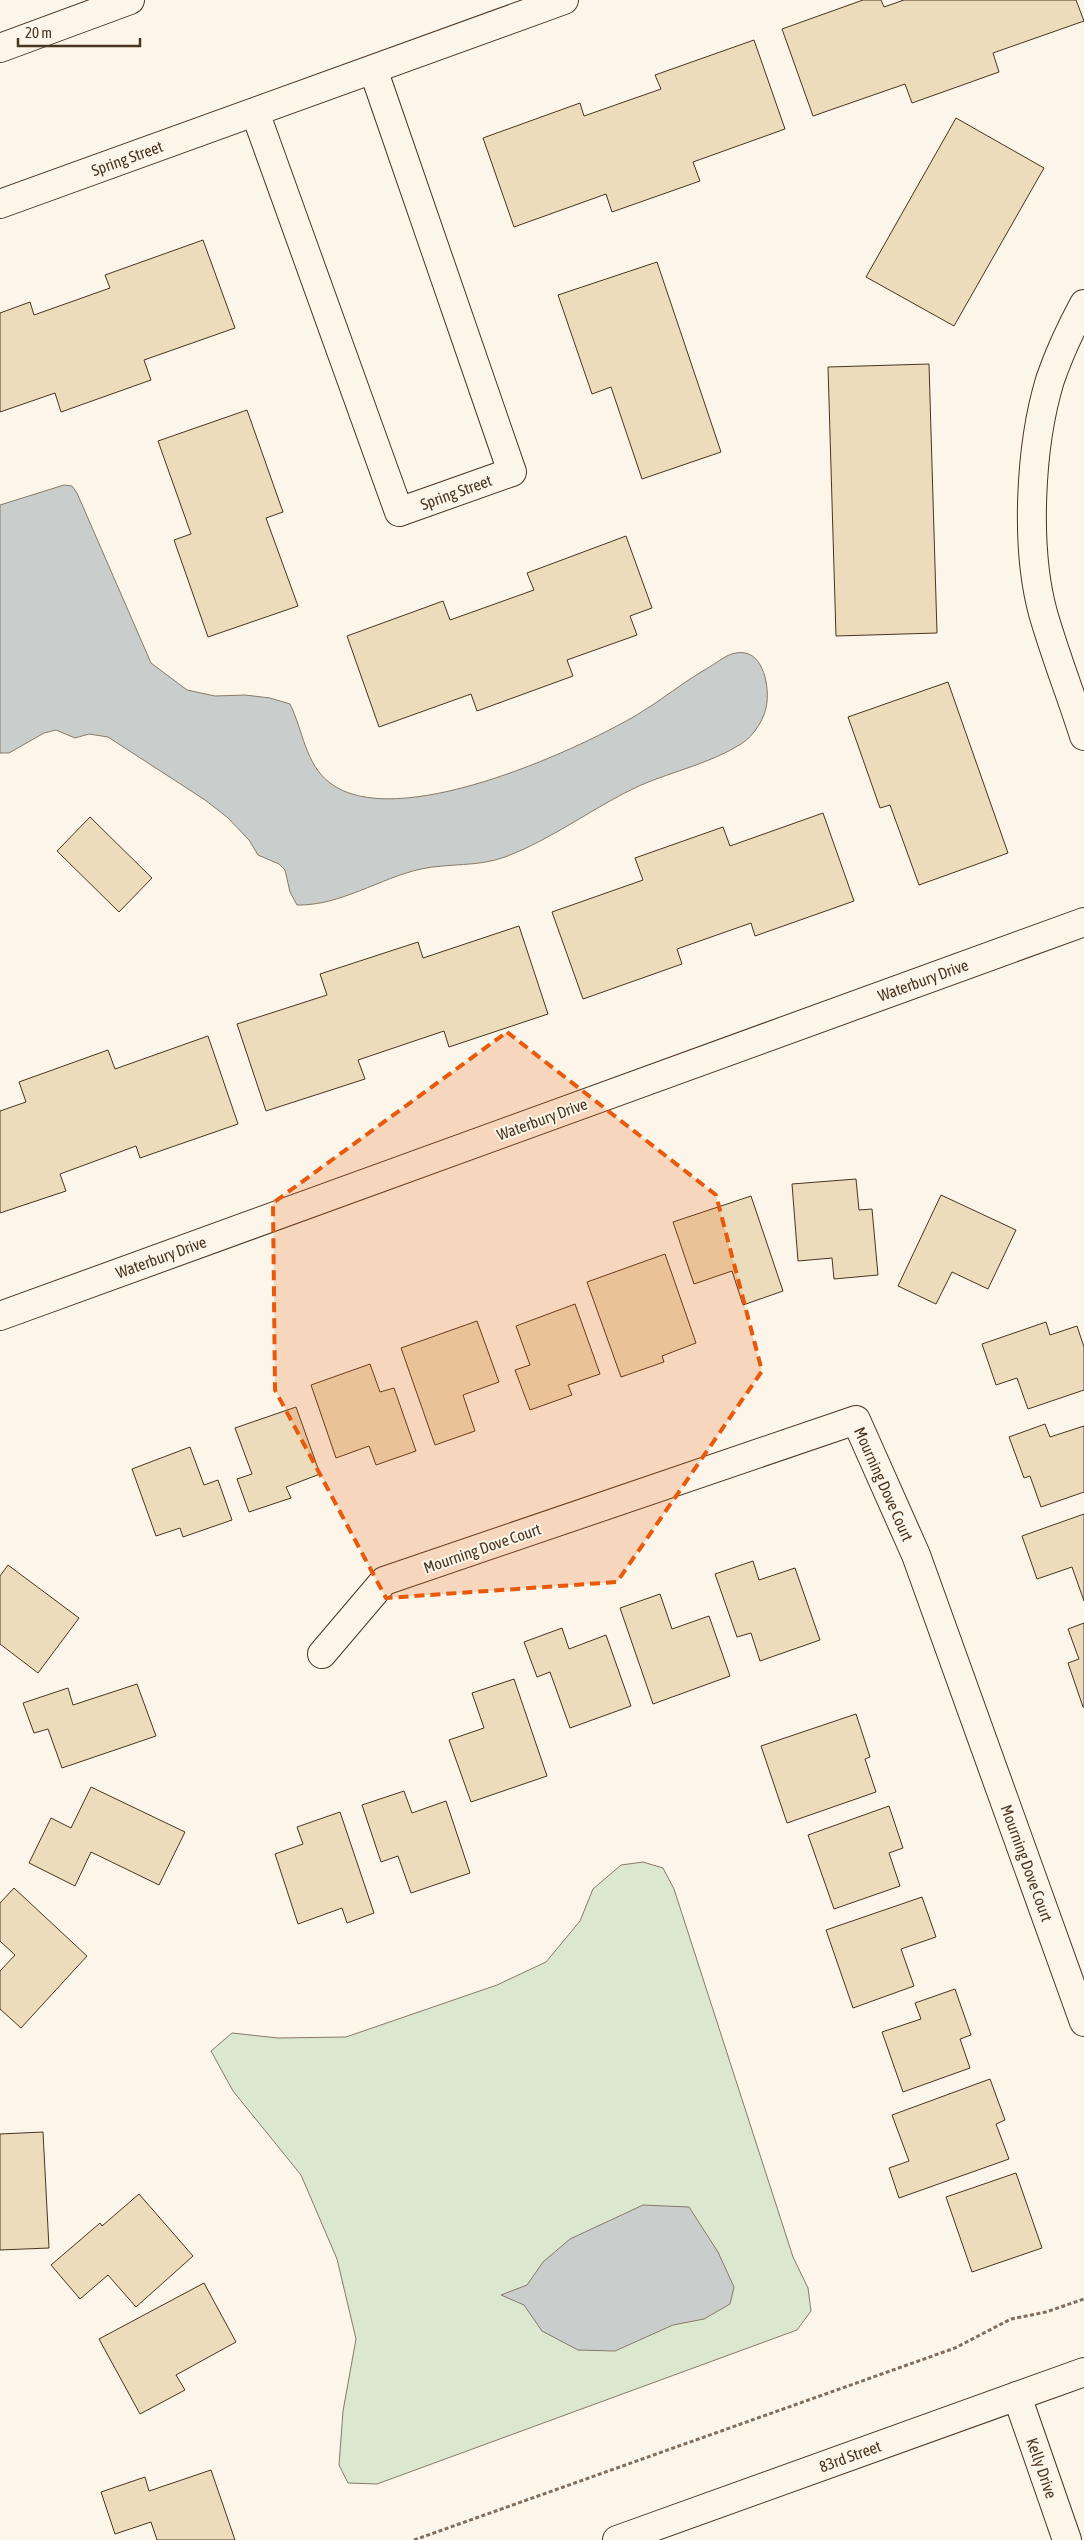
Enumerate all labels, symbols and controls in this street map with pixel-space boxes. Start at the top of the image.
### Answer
scale bar [18,15,140,47]
text: 20 m [25,24,52,41]
street label: Spring Street [89,137,166,180]
street label: Spring Street [418,471,495,514]
street label: Waterbury Drive [875,955,971,1006]
street label: Waterbury Drive [494,1094,590,1145]
street label: Waterbury Drive [113,1232,209,1283]
street label: Mourning Dove Court [850,1424,917,1545]
street label: Mourning Dove Court [421,1519,544,1577]
street label: Mourning Dove Court [997,1802,1057,1924]
street label: Kelly Drive [1022,2435,1061,2501]
street label: 83rd Street [817,2436,884,2476]

